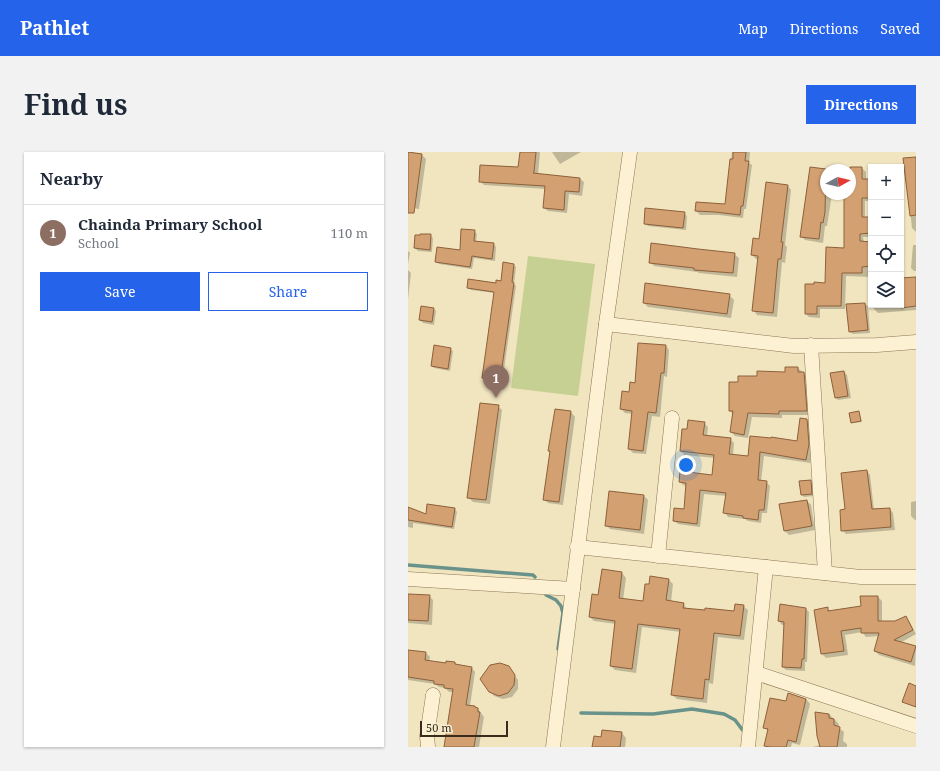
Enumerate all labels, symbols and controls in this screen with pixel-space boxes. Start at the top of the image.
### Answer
text: Pathlet [20,15,89,41]
text: Map [738,19,768,38]
text: Directions [790,19,858,38]
text: Saved [880,19,920,38]
text: Find us [24,85,128,123]
button: Directions [806,85,916,124]
north arrow [820,164,856,200]
map controls [868,164,904,308]
button: + [868,164,904,200]
text: Nearby [40,167,103,190]
button: − [868,200,904,236]
text: Chainda Primary School [78,214,262,234]
text: 1 [49,224,57,242]
text: 110 m [331,224,368,242]
text: School [78,234,119,252]
button: locate [868,236,904,272]
button: Save [40,272,200,311]
button: Share [208,272,368,311]
button: layers [868,272,904,308]
pin: 1 [483,365,509,398]
your location [676,455,696,475]
scale bar [420,719,508,738]
text: 50 m [426,720,452,735]

